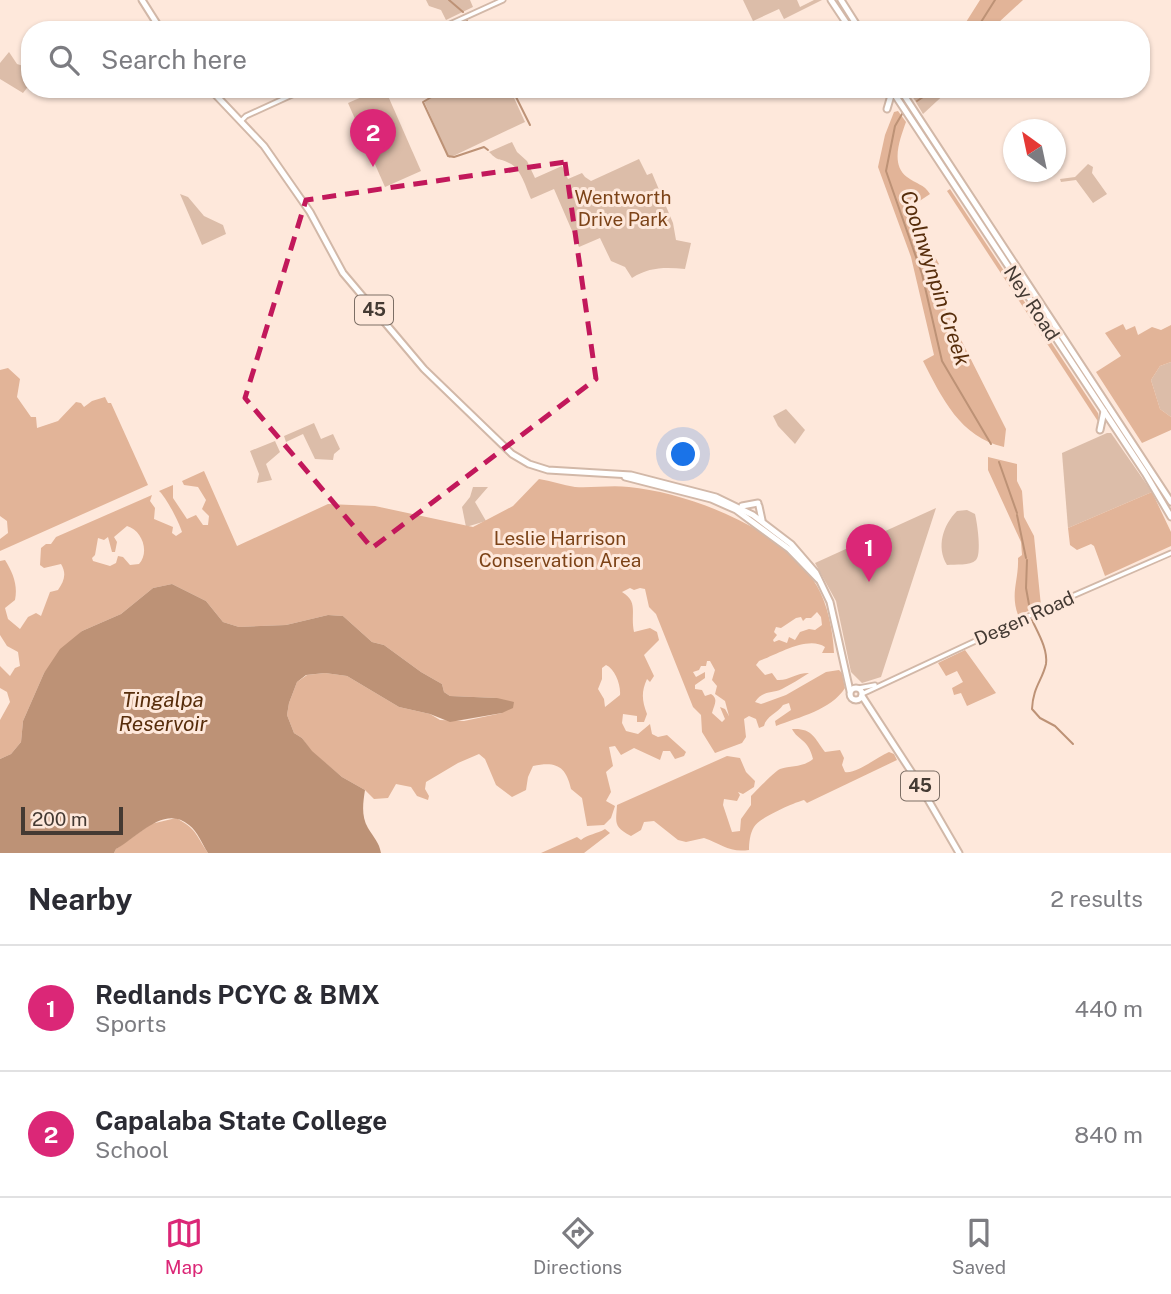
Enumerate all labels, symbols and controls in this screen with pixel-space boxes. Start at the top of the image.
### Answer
search box [21,21,1150,98]
icon: search [45,41,83,79]
text: Search here [101,44,247,75]
pin: 2 [350,109,396,167]
north arrow [1003,119,1066,182]
park label: Wentworth Drive Park [575,186,671,230]
water label: Coolnwynpin Creek [895,187,976,369]
street label: Ney Road [1000,262,1064,344]
road number: 45 [355,296,393,324]
your location [666,437,700,471]
pin: 1 [846,524,892,582]
park label: Leslie Harrison Conservation Area [479,527,641,571]
street label: Degen Road [971,586,1077,650]
water label: Tingalpa Reservoir [118,687,209,736]
road number: 45 [901,772,939,800]
scale bar [21,804,122,836]
text: 200 m [32,808,88,830]
text: Nearby [28,881,132,917]
text: 2 results [1050,885,1143,912]
text: Redlands PCYC & BMX [95,979,380,1010]
text: 1 [46,995,56,1022]
text: 440 m [1075,995,1143,1022]
text: Sports [95,1010,166,1037]
text: Capalaba State College [95,1105,387,1136]
text: 2 [44,1121,58,1148]
text: 840 m [1074,1121,1143,1148]
text: School [95,1136,169,1163]
tab: Map [165,1214,203,1278]
tab: Directions [533,1214,622,1278]
tab: Saved [952,1214,1006,1278]

